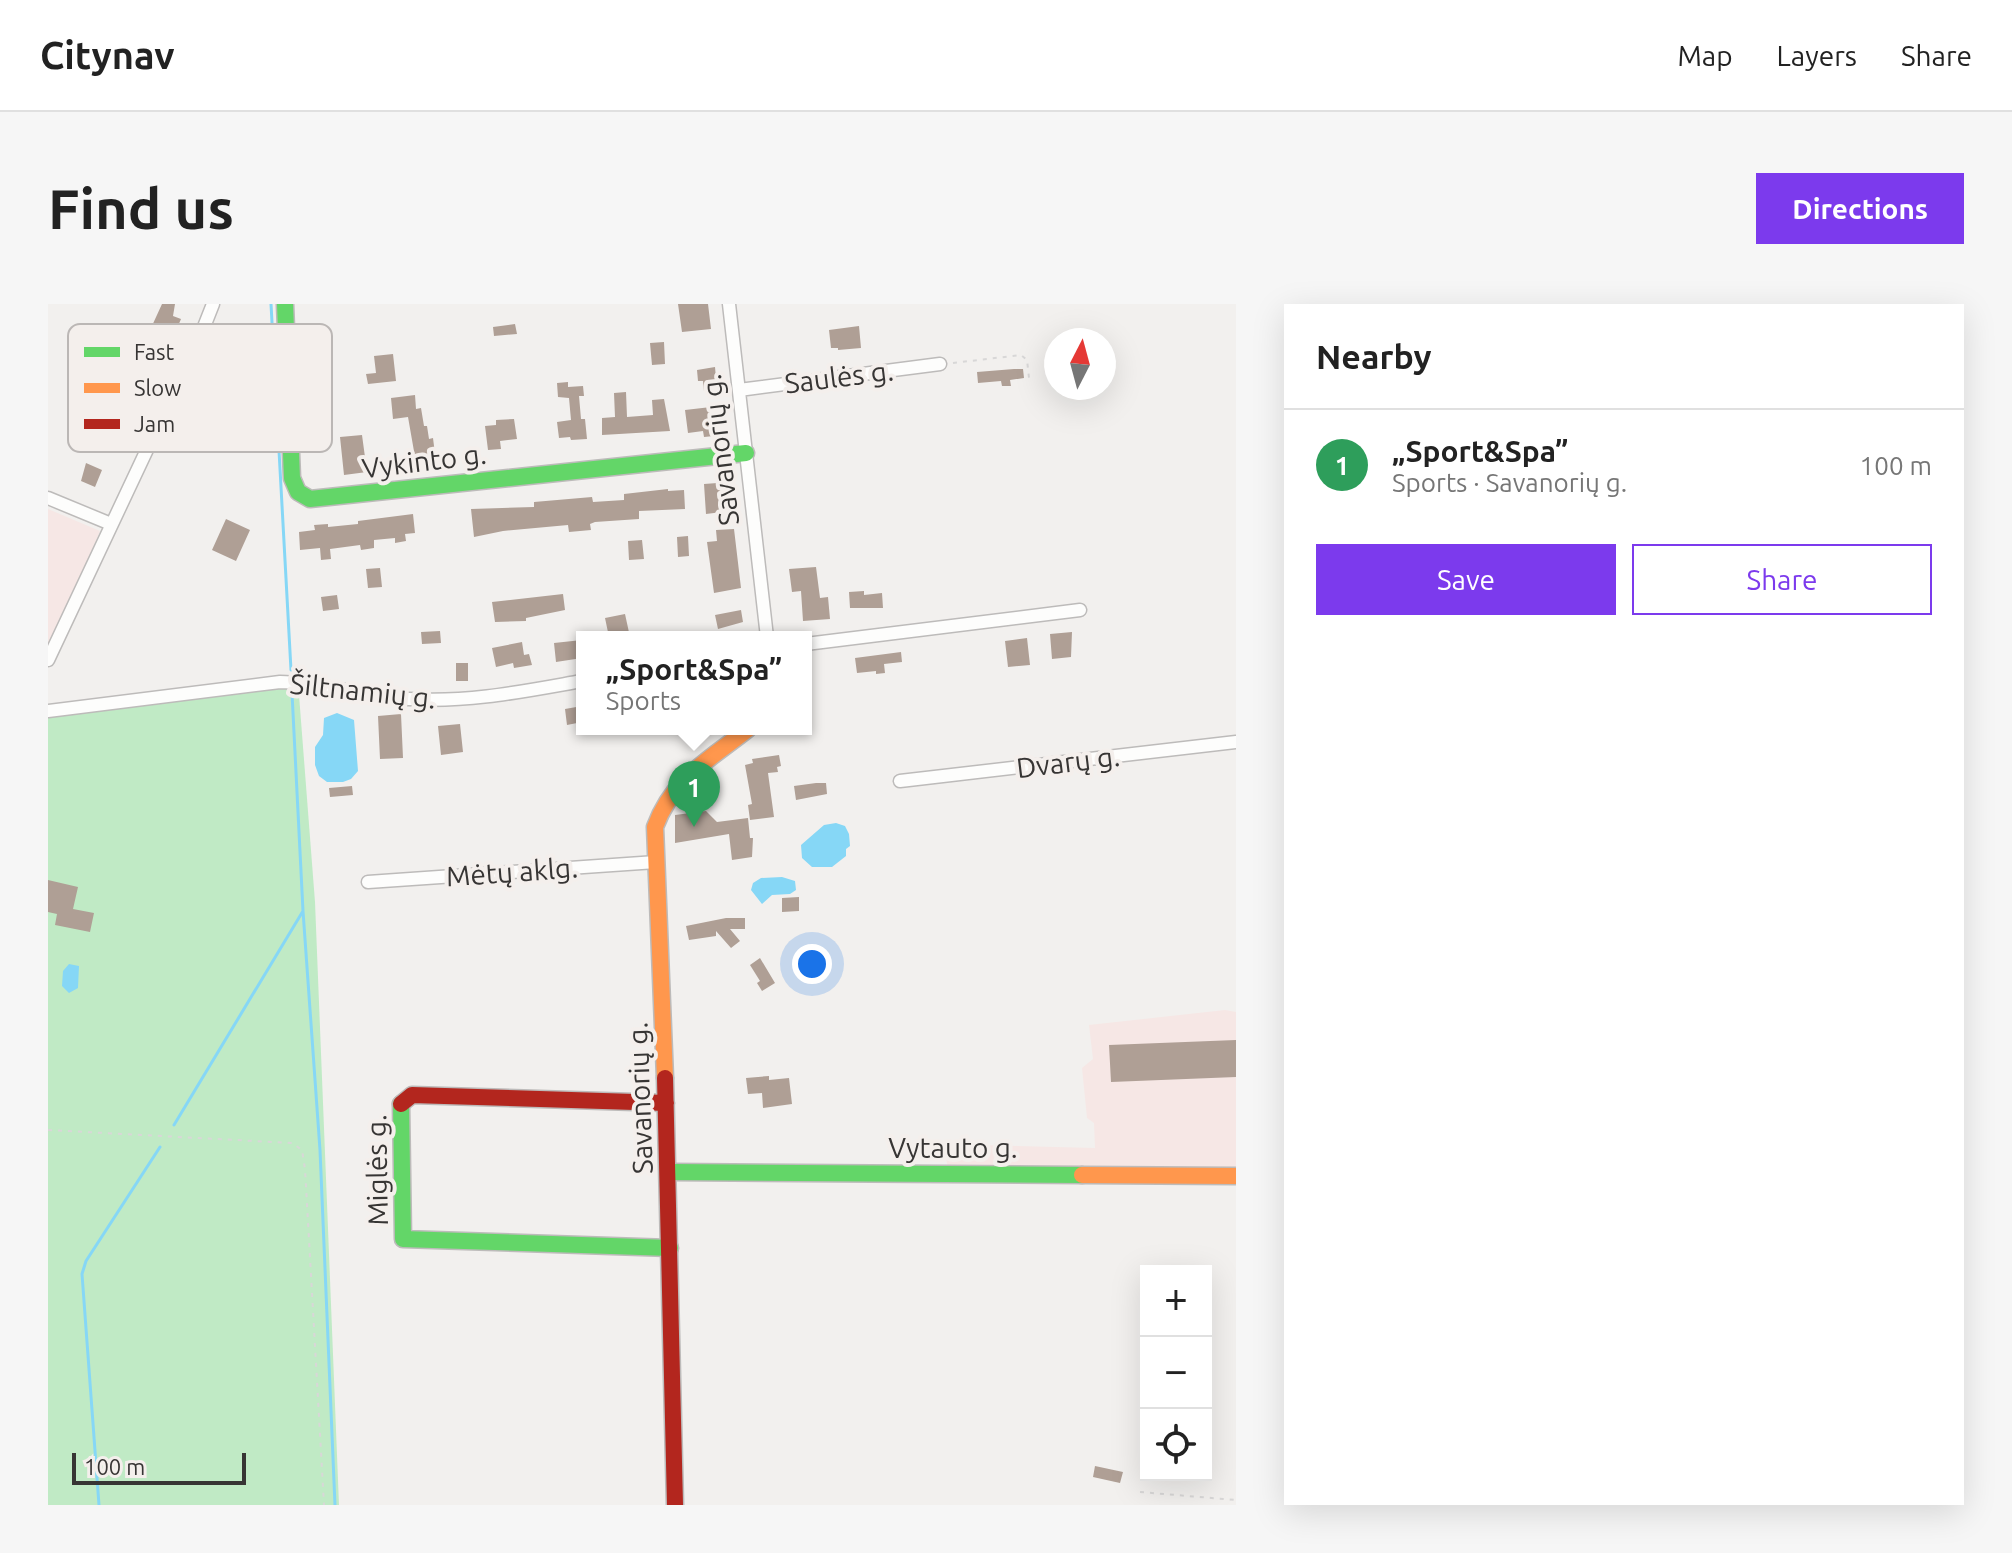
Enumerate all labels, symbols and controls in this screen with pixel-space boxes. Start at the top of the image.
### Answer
text: Citynav [40,34,175,76]
text: Map [1677,40,1733,71]
text: Layers [1777,40,1857,71]
text: Share [1901,40,1972,71]
button: Directions [1756,173,1964,244]
text: Find us [48,177,234,240]
legend [68,324,332,452]
north arrow [1044,328,1116,400]
text: Nearby [1316,337,1431,375]
text: Fast [134,339,175,364]
street label: Saulės g. [783,354,895,399]
street label: Savanorių g. [695,373,744,528]
text: Slow [134,375,181,400]
text: Jam [134,411,175,436]
text: „Sport&Spa” [1392,434,1569,468]
street label: Vykinto g. [360,438,488,484]
text: 1 [1335,451,1349,480]
text: 100 m [1860,451,1932,480]
text: Sports · Savanorių g. [1392,468,1627,497]
button: Save [1316,544,1616,615]
button: Share [1632,544,1932,615]
popup [576,631,812,735]
text: „Sport&Spa” [606,652,782,686]
street label: Šiltnamių g. [289,666,438,714]
text: Sports [606,686,681,715]
street label: Dvarų g. [1015,740,1121,783]
pin: 1 [668,761,720,827]
street label: Mėtų aklg. [445,851,579,892]
your location [792,944,832,984]
street label: Savanorių g. [621,1021,658,1175]
street label: Miglės g. [360,1114,393,1226]
street label: Vytauto g. [888,1132,1018,1163]
map controls [1140,1265,1212,1481]
button: + [1140,1265,1212,1337]
button: − [1140,1337,1212,1409]
button: locate [1140,1409,1212,1481]
scale bar [72,1449,246,1485]
text: 100 m [84,1454,145,1479]

